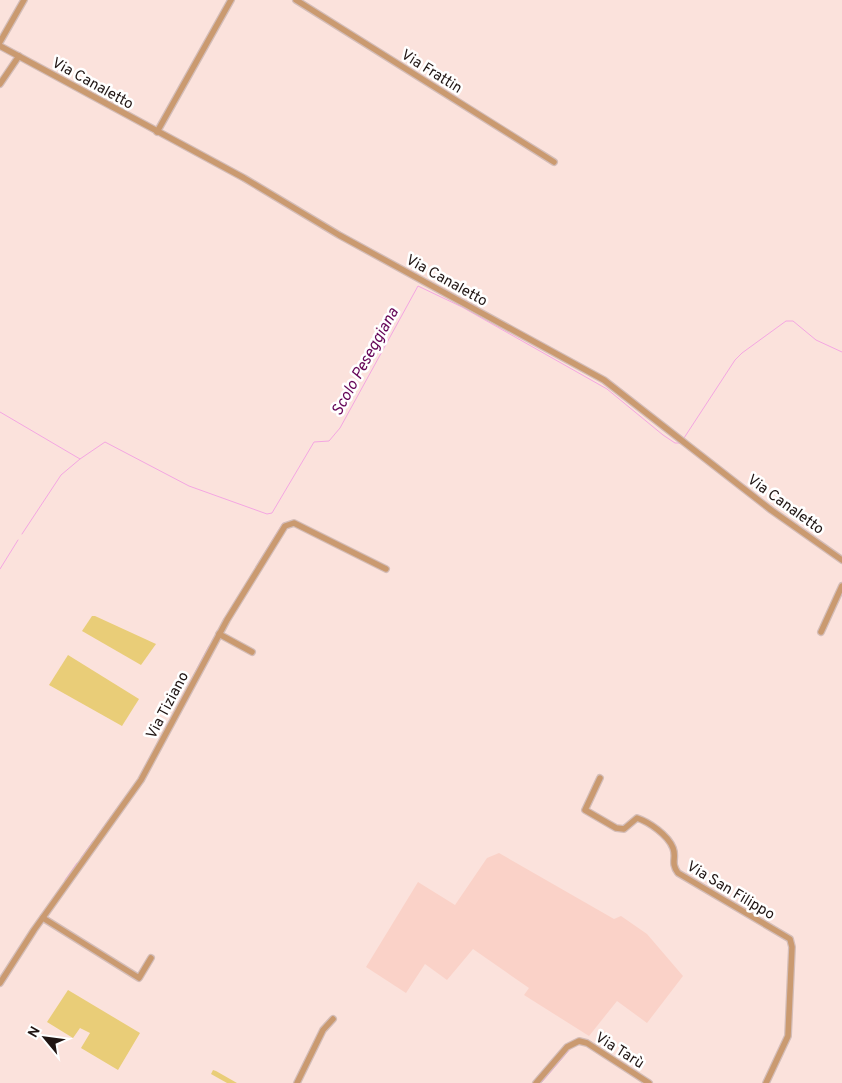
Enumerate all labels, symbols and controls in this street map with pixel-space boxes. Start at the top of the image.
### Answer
street label: Via Frattin [397,46,465,99]
street label: Via Canaletto [48,54,136,115]
street label: Via Canaletto [402,251,490,312]
water label: Scolo Peseggiana [328,304,404,420]
street label: Via Canaletto [743,471,827,539]
street label: Via Tiziano [143,669,194,743]
street label: Via San Filippo [683,858,778,925]
north arrow [20,1013,70,1063]
text: N [25,1024,45,1041]
street label: Via Tarù [591,1029,647,1074]

